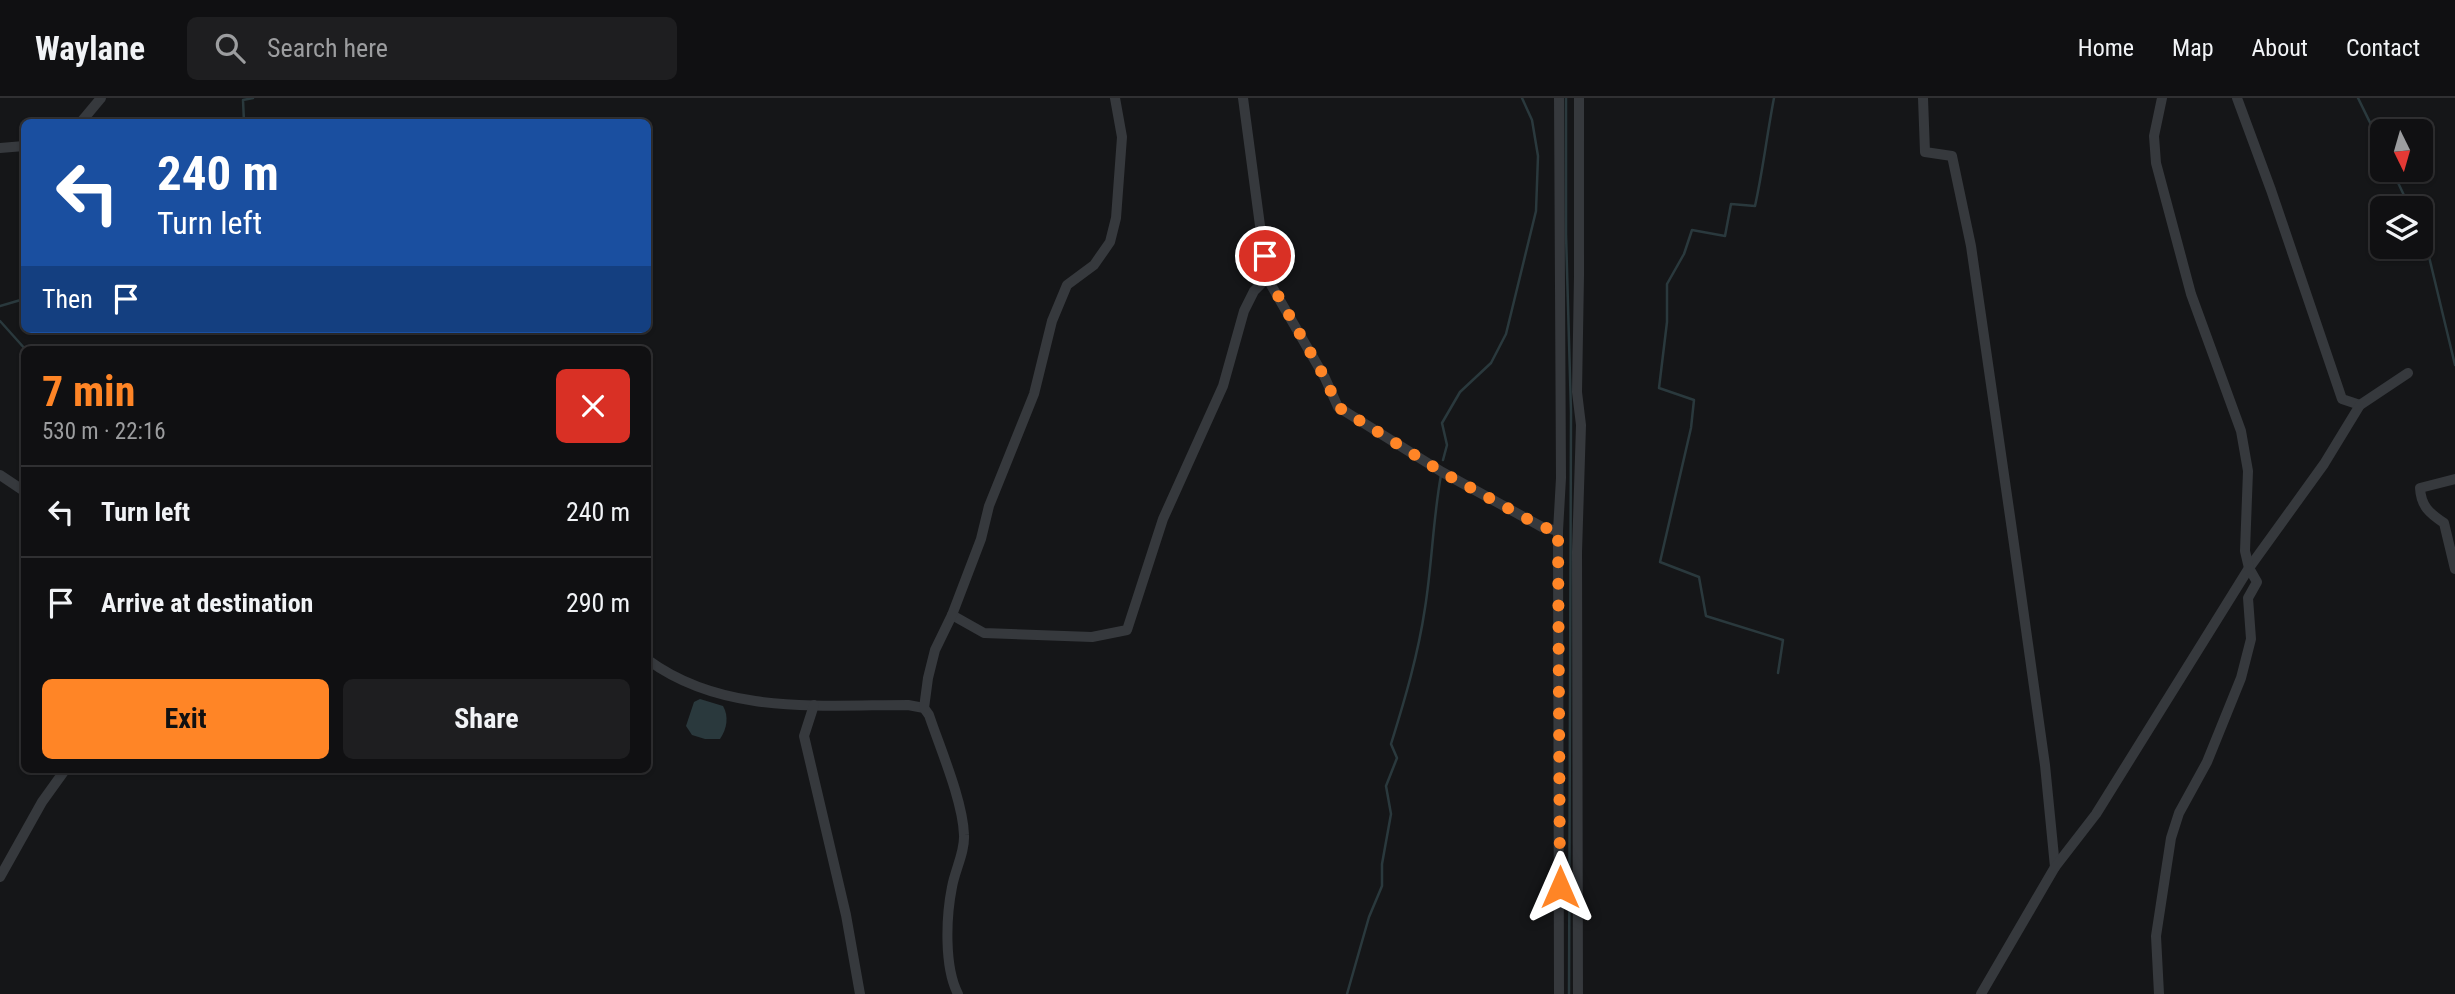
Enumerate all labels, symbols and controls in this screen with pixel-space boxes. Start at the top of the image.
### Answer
search box [187,17,677,80]
text: Waylane [35,29,145,68]
icon: search [211,29,249,67]
text: Search here [267,33,388,63]
text: Home [2078,34,2134,62]
text: Map [2172,34,2214,62]
text: About [2252,34,2308,62]
text: Contact [2346,34,2420,62]
north arrow [2370,119,2432,182]
map controls [2370,119,2433,259]
text: 240 m [157,145,279,202]
icon: left [42,147,133,238]
button: layers [2370,196,2433,259]
text: Turn left [157,204,262,242]
pin [1235,226,1295,286]
icon: arrive [1246,237,1284,275]
icon: arrive [107,280,145,318]
text: Then [42,284,93,314]
text: 7 min [42,367,135,416]
button: close [556,369,630,443]
text: 530 m · 22:16 [42,418,166,445]
icon: left [42,493,80,531]
text: Turn left [101,497,190,527]
text: 240 m [566,497,630,527]
icon: arrive [42,584,80,622]
text: Arrive at destination [101,588,313,618]
text: 290 m [566,588,630,618]
button: Exit [42,679,329,759]
button: Share [343,679,630,759]
position arrow [1523,850,1597,924]

